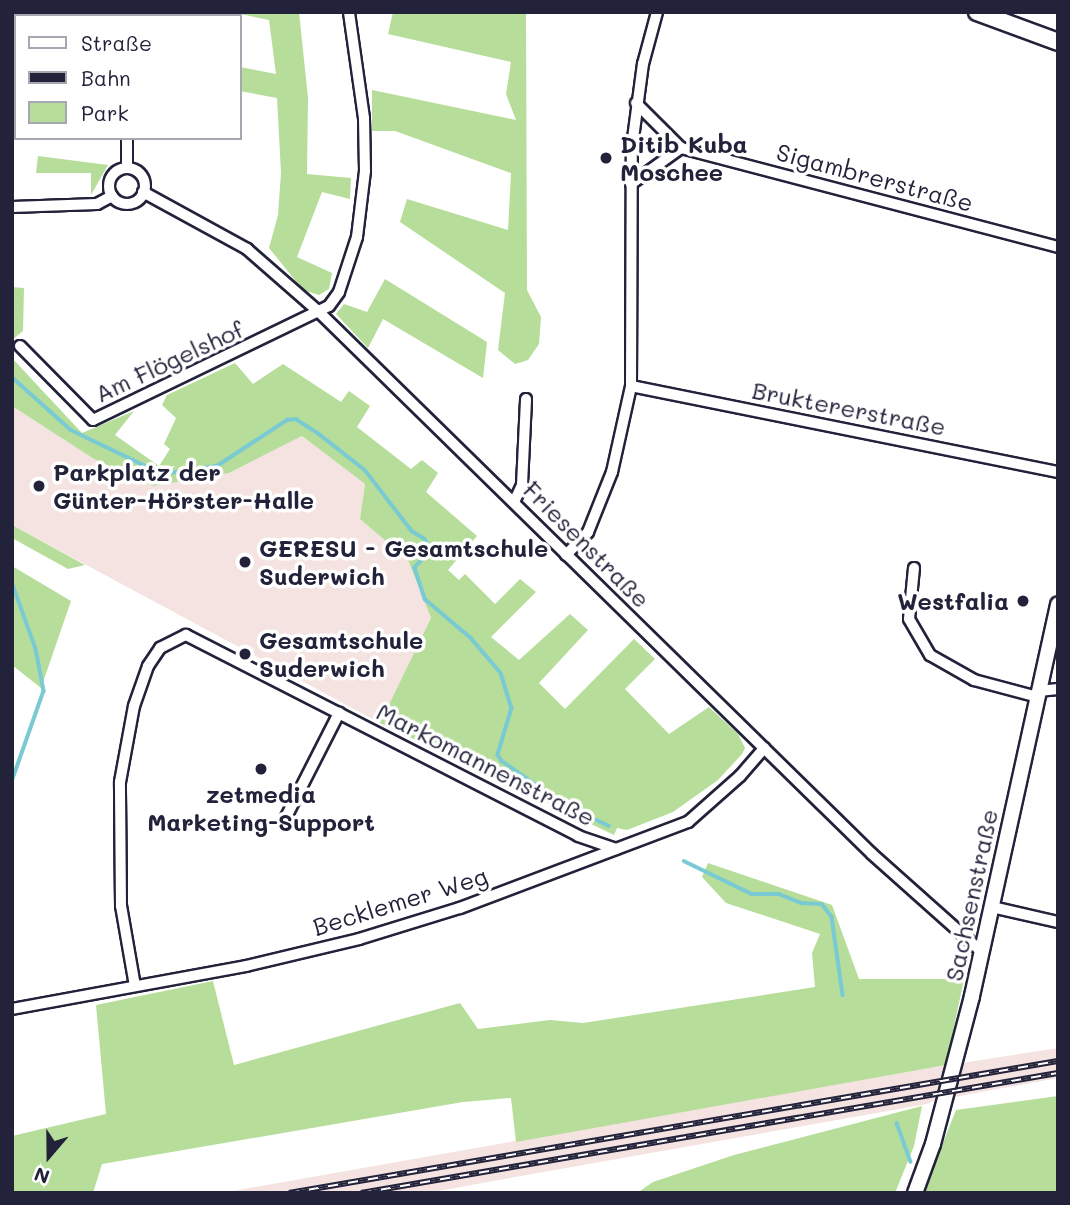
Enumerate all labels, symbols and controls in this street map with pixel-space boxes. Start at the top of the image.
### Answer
legend [14,14,242,140]
text: Straße [81,29,152,56]
text: Bahn [81,64,131,91]
text: Park [81,99,129,126]
place label: Ditib Kuba Moschee [620,130,748,186]
street label: Sigambrerstraße [774,137,976,217]
marker: Ditib Kuba Moschee [598,150,614,166]
street label: Am Flögelshof [90,314,248,408]
street label: Bruktererstraße [750,375,948,441]
place label: Parkplatz der Günter-Hörster-Halle [53,458,314,514]
street label: Friesenstraße [518,475,656,613]
marker: Parkplatz der Günter-Hörster-Halle [31,478,47,494]
place label: GERESU - Gesamtschule Suderwich [259,534,548,590]
marker: GERESU - Gesamtschule Suderwich [237,554,253,570]
place label: Westfalia [897,587,1009,615]
marker: Westfalia [1015,593,1031,609]
place label: Gesamtschule Suderwich [259,626,423,682]
marker: Gesamtschule Suderwich [237,646,253,662]
street label: Markomannenstraße [372,696,600,832]
marker: zetmedia Marketing-Support [253,761,269,777]
place label: zetmedia Marketing-Support [147,780,375,836]
street label: Sachsenstraße [939,806,1003,984]
street label: Becklemer Weg [309,861,491,941]
north arrow [14,1121,84,1191]
text: N [31,1162,53,1190]

